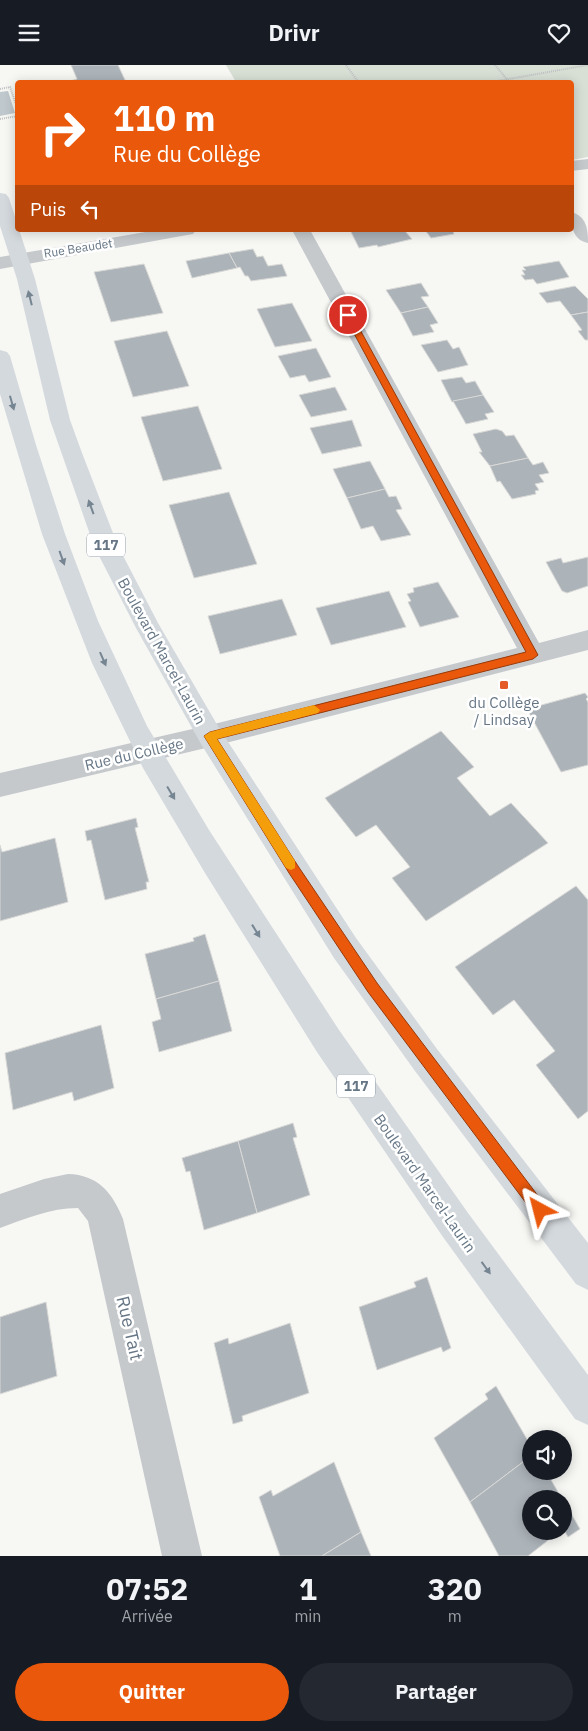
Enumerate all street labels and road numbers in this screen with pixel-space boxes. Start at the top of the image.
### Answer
street label: Rue Beaudet [43,235,113,261]
road number: 117 [87,533,125,557]
street label: Boulevard Marcel-Laurin [114,574,210,728]
street label: Rue du Collège [83,733,185,775]
road number: 117 [337,1074,375,1097]
street label: Boulevard Marcel-Laurin [370,1110,480,1256]
street label: Rue Tait [111,1294,149,1362]

